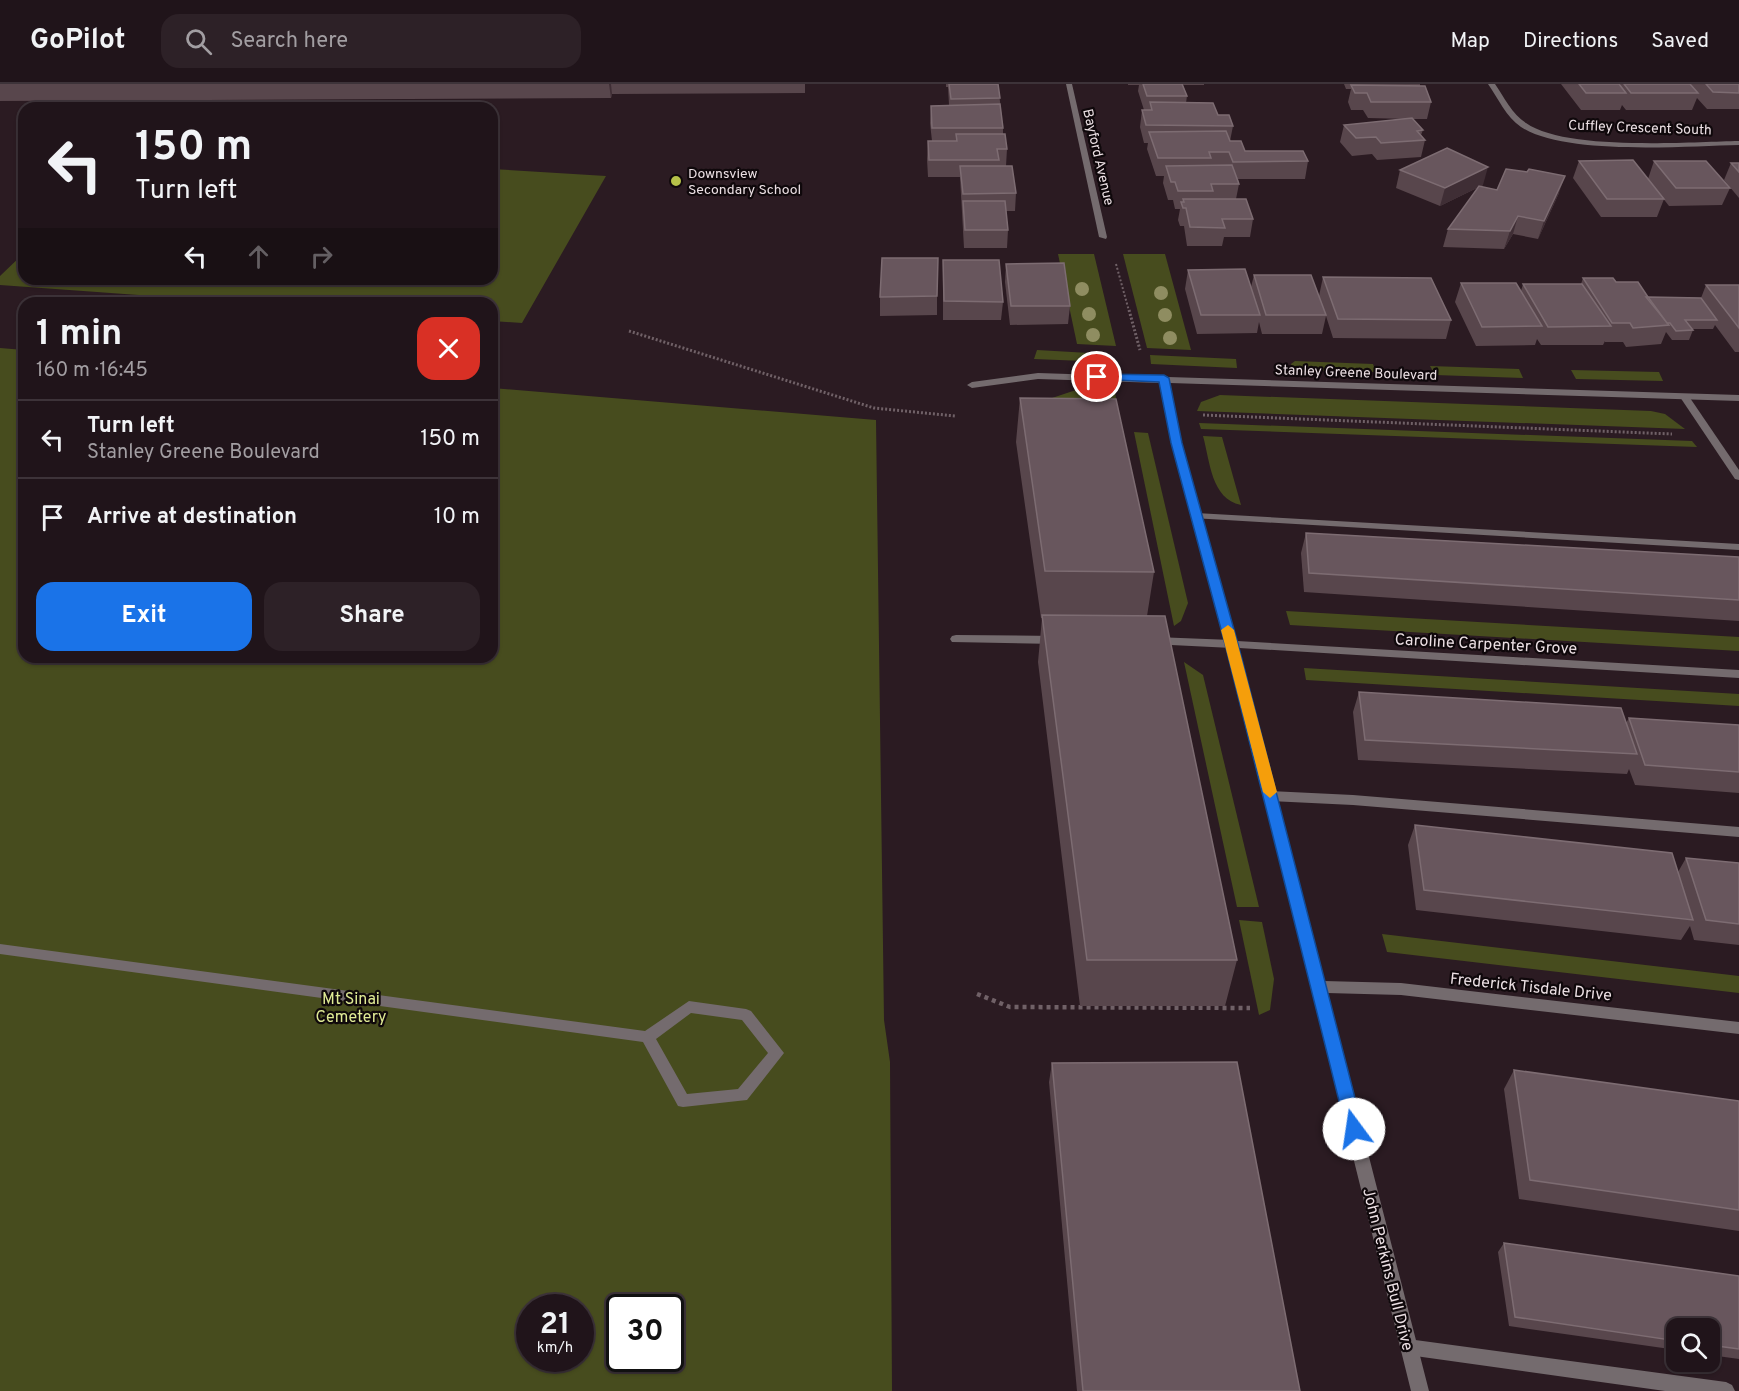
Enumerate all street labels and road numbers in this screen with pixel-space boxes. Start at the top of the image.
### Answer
street label: Bayford Avenue [1078,107,1117,207]
street label: Cuffley Crescent South [1568,117,1712,140]
street label: Stanley Greene Boulevard [1274,362,1438,385]
street label: Caroline Carpenter Grove [1394,630,1578,660]
street label: Frederick Tisdale Drive [1449,970,1613,1006]
street label: John Perkins Bull Drive [1357,1186,1417,1353]

